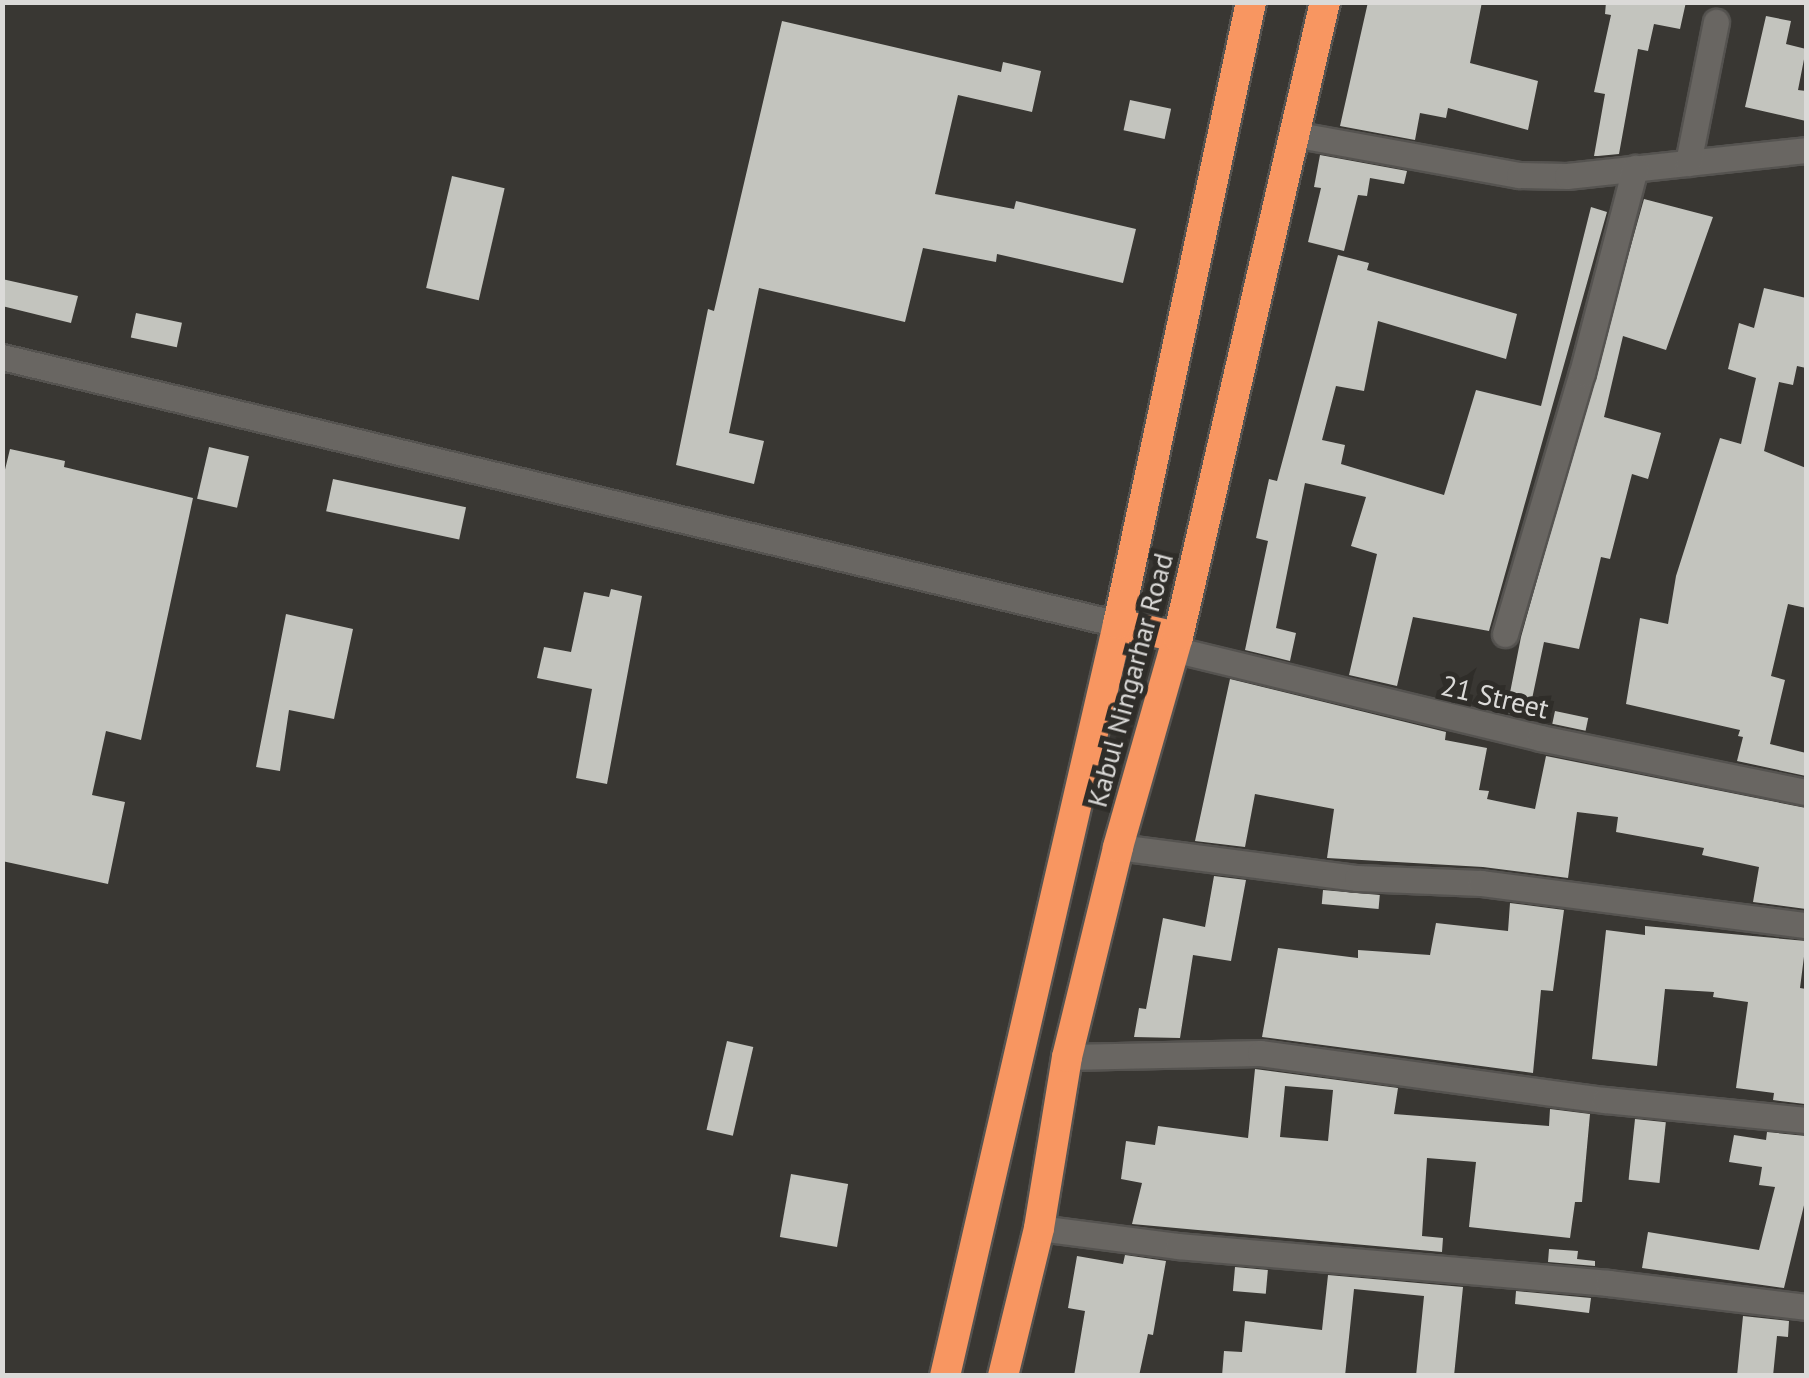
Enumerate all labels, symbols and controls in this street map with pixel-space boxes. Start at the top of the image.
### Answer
street label: Kabul Ningarhar Road [1080,549,1180,811]
street label: 21 Street [1438,668,1552,726]

